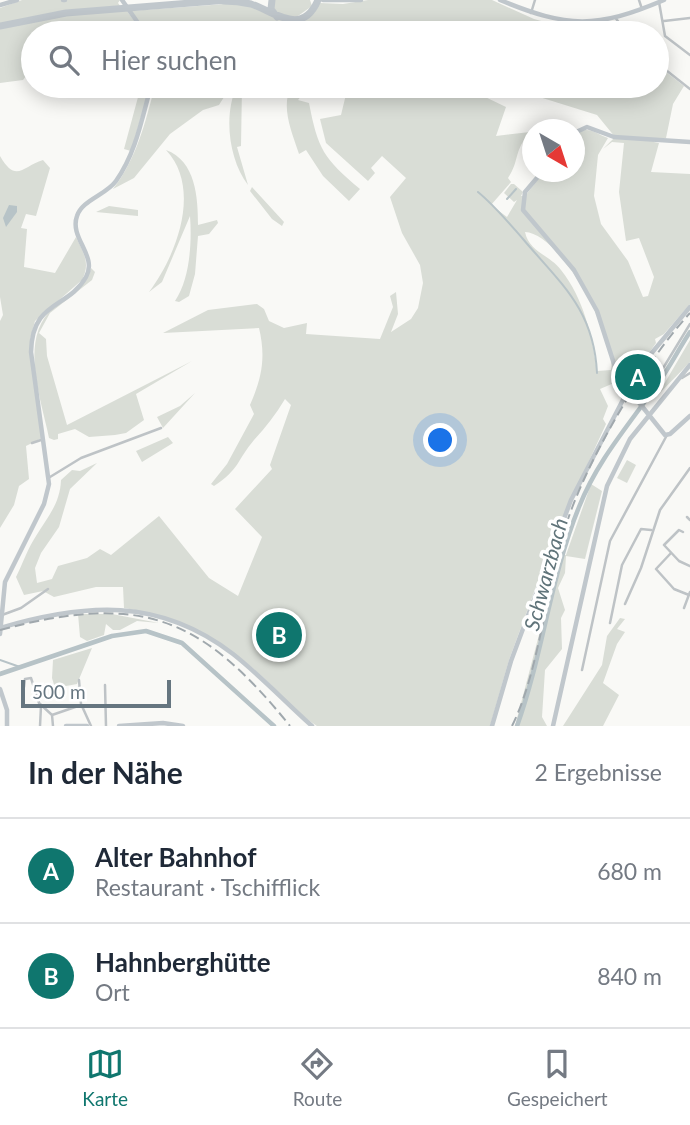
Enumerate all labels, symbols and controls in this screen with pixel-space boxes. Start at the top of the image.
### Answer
search box [21,21,669,98]
icon: search [45,41,83,79]
text: Hier suchen [101,44,237,76]
north arrow [522,119,585,182]
pin: A [615,351,661,403]
your location [423,423,457,457]
water label: Schwarzbach [518,515,572,633]
pin: B [256,609,302,661]
scale bar [21,677,172,709]
text: 500 m [32,680,86,703]
text: In der Nähe [28,754,183,790]
text: 2 Ergebnisse [534,758,662,786]
text: Alter Bahnhof [95,841,256,873]
text: A [43,857,59,885]
text: 680 m [597,857,662,885]
text: Restaurant · Tschifflick [95,873,320,901]
text: Hahnberghütte [95,946,271,978]
text: B [43,962,59,990]
text: 840 m [597,962,662,990]
text: Ort [95,978,130,1006]
tab: Karte [82,1045,128,1110]
tab: Route [293,1045,342,1110]
tab: Gespeichert [507,1045,608,1110]

